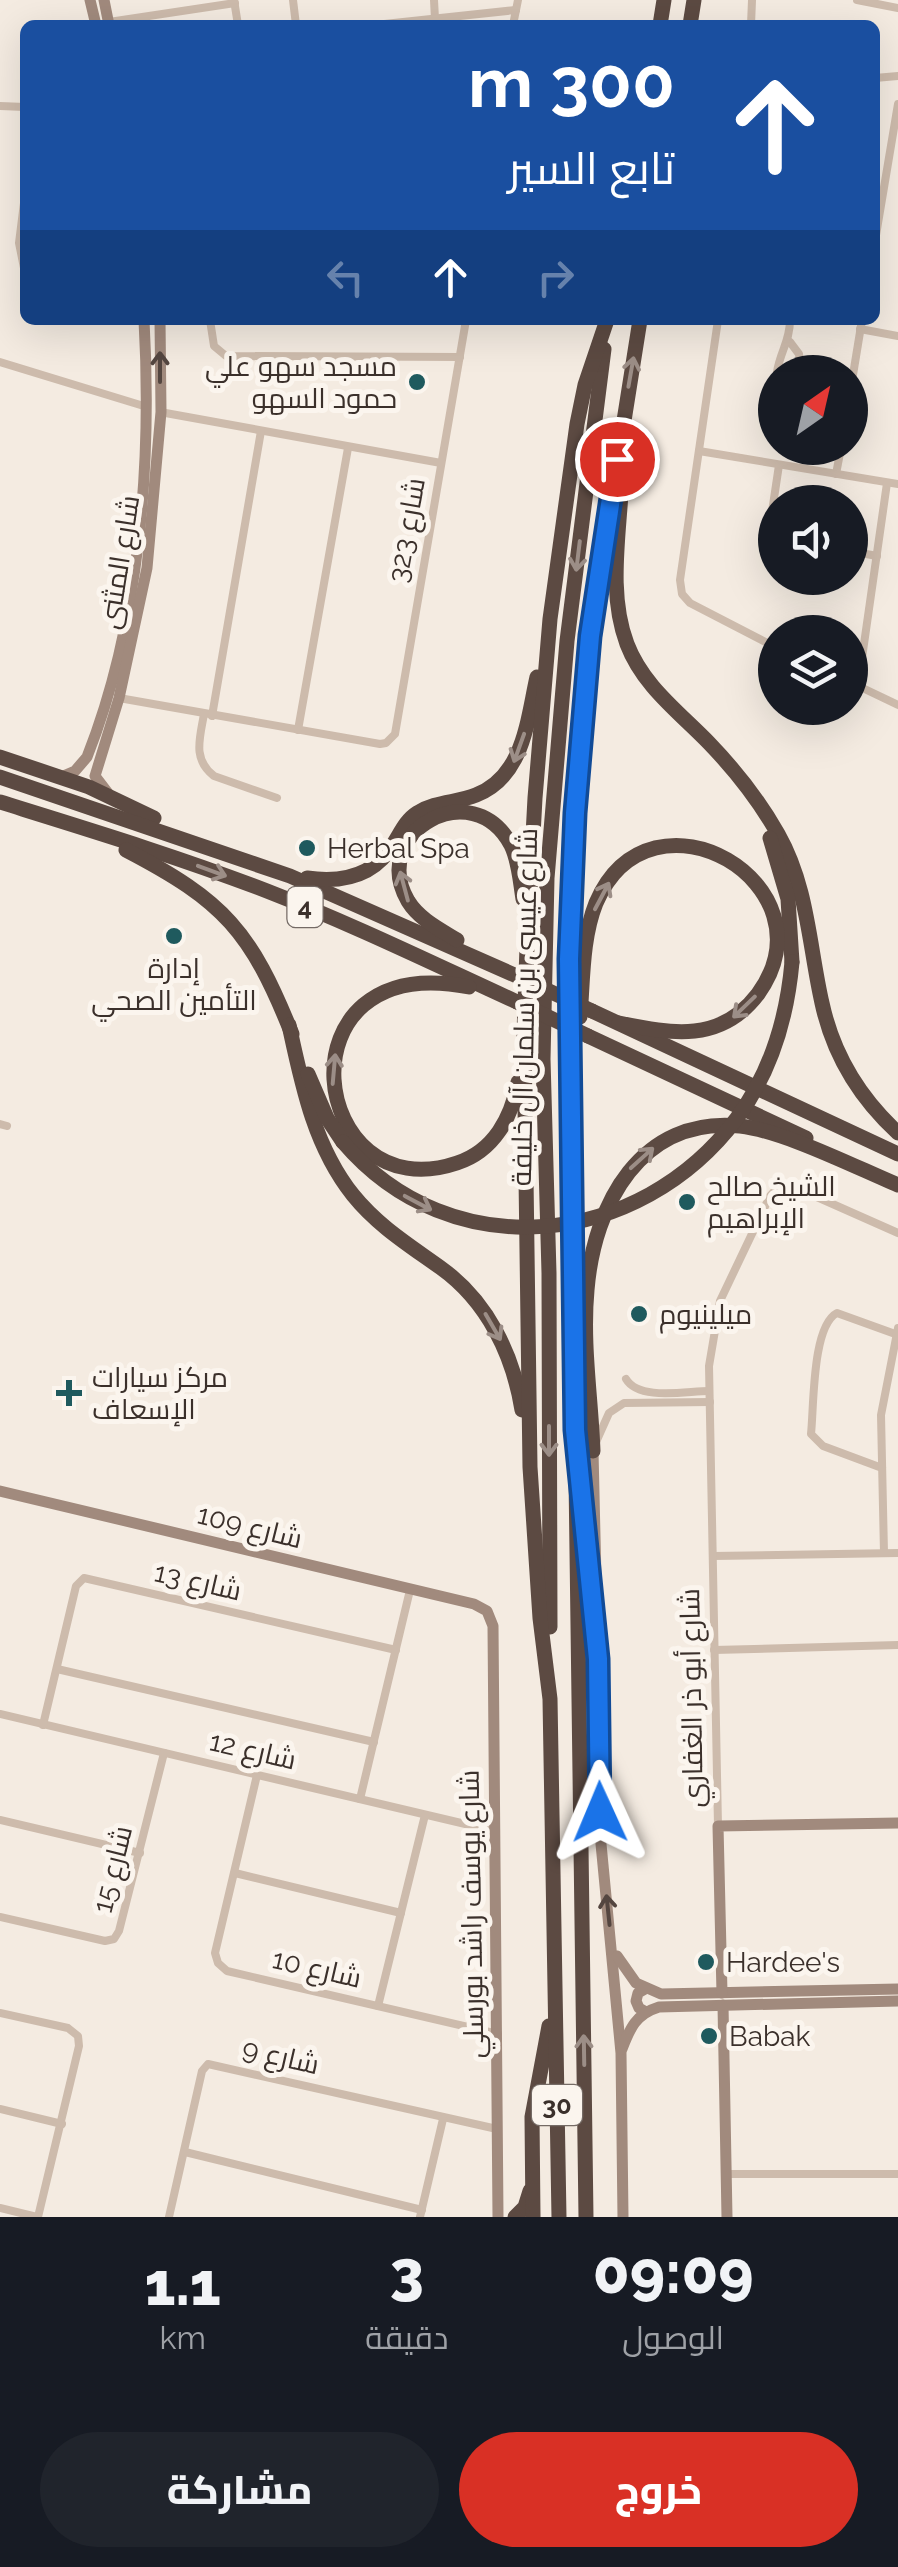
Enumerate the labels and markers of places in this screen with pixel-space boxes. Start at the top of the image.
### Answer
place label: مسجد سهو علي حمود السهو [205,350,397,415]
marker: مسجد سهو علي حمود السهو [406,371,428,393]
pin [575,417,660,502]
place label: Herbal Spa [327,832,470,865]
marker: Herbal Spa [296,837,318,859]
marker: إدارة التأمين الصحي [163,925,185,947]
place label: إدارة التأمين الصحي [91,952,257,1022]
place label: الشيخ صالح الإبراهيم [707,1170,836,1238]
marker: الشيخ صالح الإبراهيم [676,1191,698,1213]
place label: ميلينيوم [659,1298,752,1334]
marker: ميلينيوم [628,1303,650,1325]
place label: مركز سيارات الإسعاف [92,1361,228,1427]
marker: مركز سيارات الإسعاف [56,1380,82,1406]
place label: Hardee's [726,1946,840,1979]
marker: Hardee's [695,1951,717,1973]
place label: Babak [729,2020,810,2053]
marker: Babak [698,2025,720,2047]

